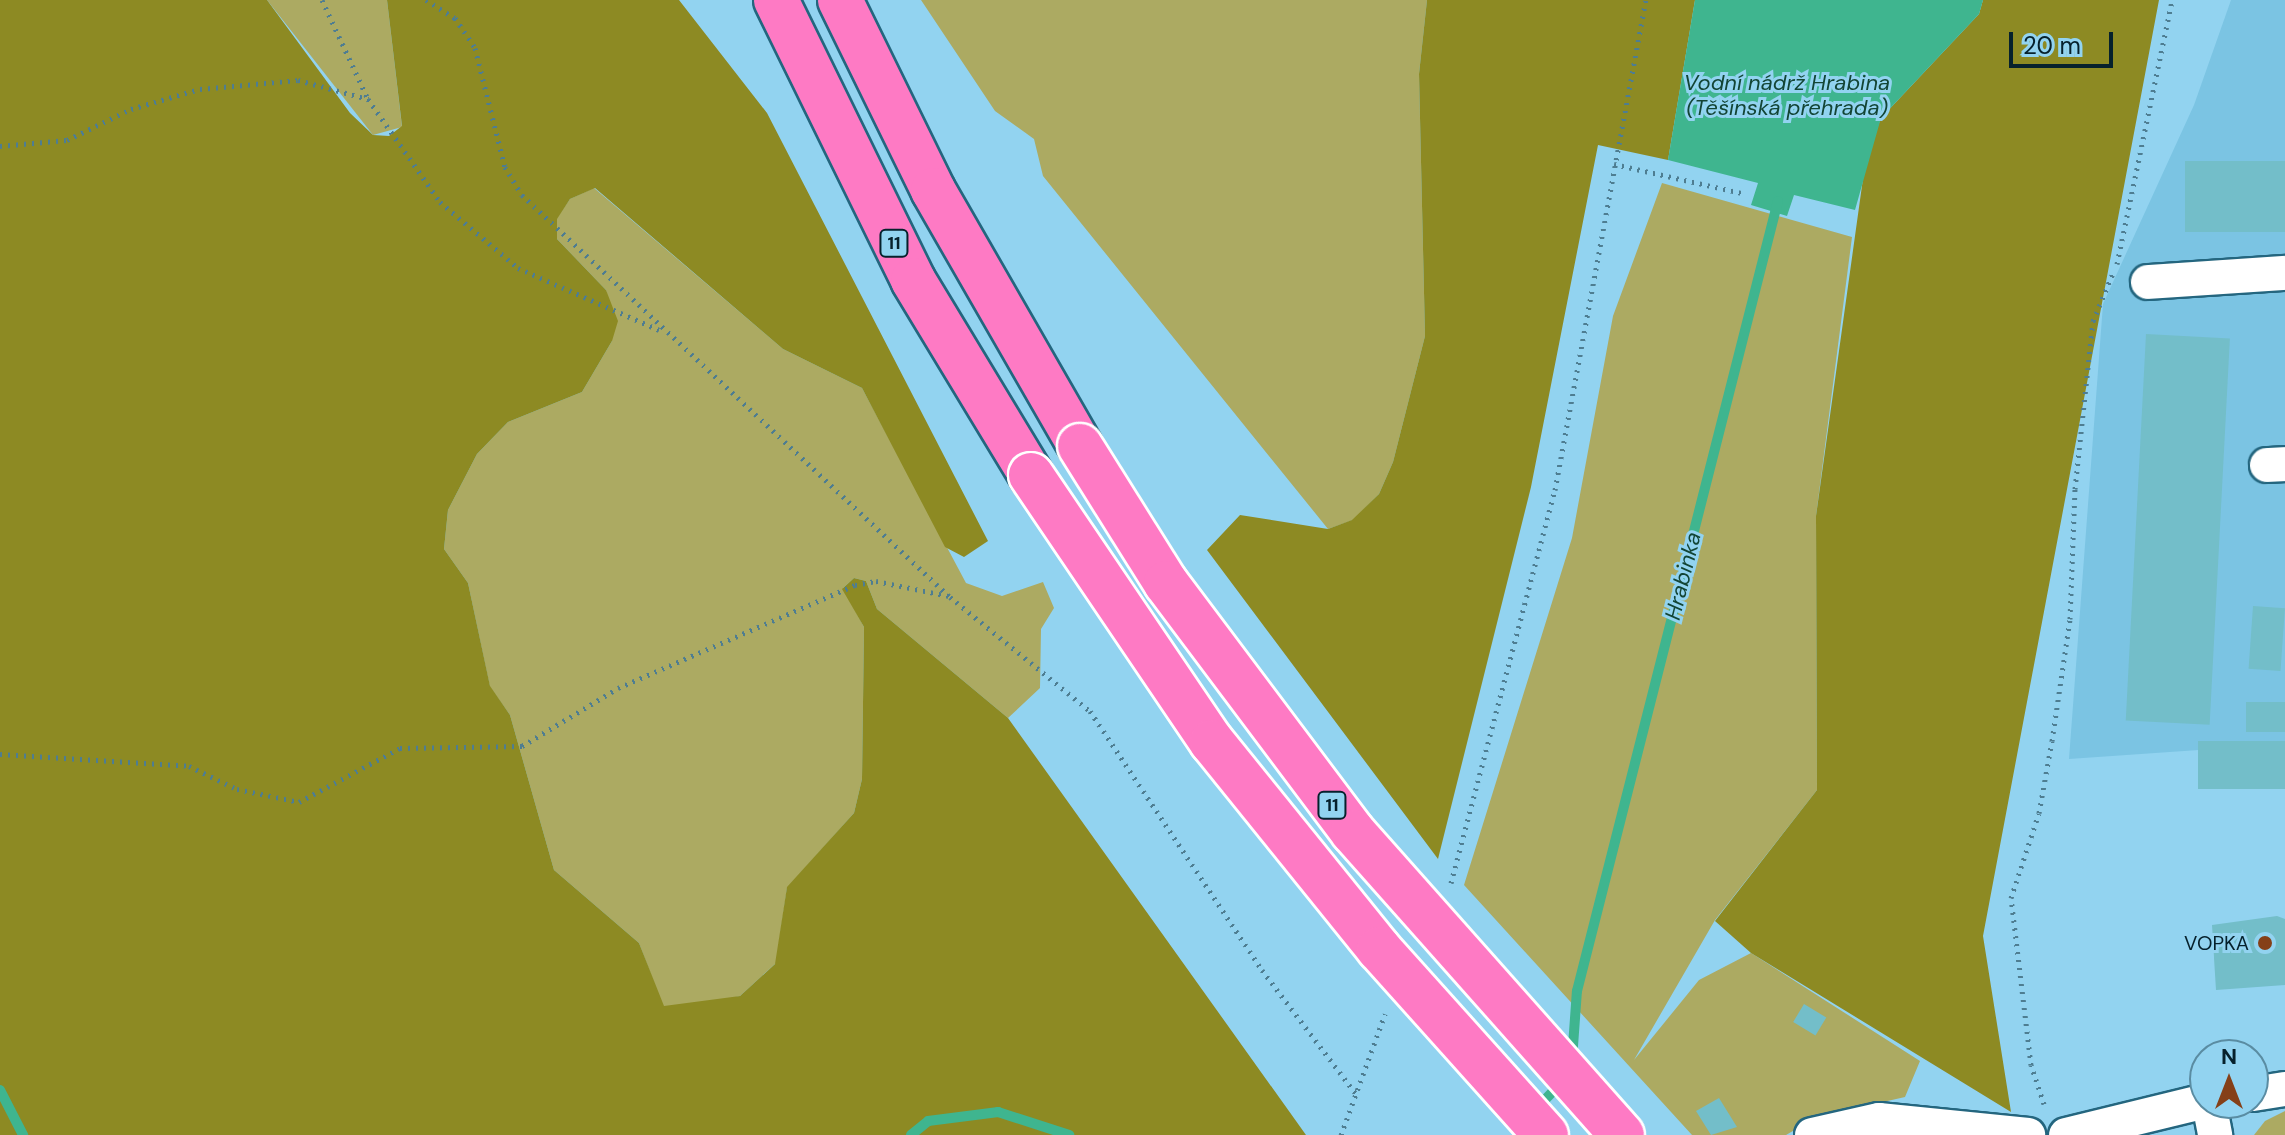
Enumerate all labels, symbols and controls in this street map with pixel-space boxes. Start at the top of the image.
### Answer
scale bar [2013,16,2117,66]
text: 20 m [2023,30,2081,61]
water label: Vodní nádrž Hrabina (Těšínská přehrada) [1684,69,1890,120]
road number: 11 [878,229,910,257]
water label: Hrabinka [1659,529,1707,623]
road number: 11 [1316,791,1348,819]
place label: VOPKA [2184,931,2249,955]
marker: VOPKA [2256,934,2274,952]
north arrow [2189,1039,2269,1119]
text: N [2221,1042,2237,1071]

